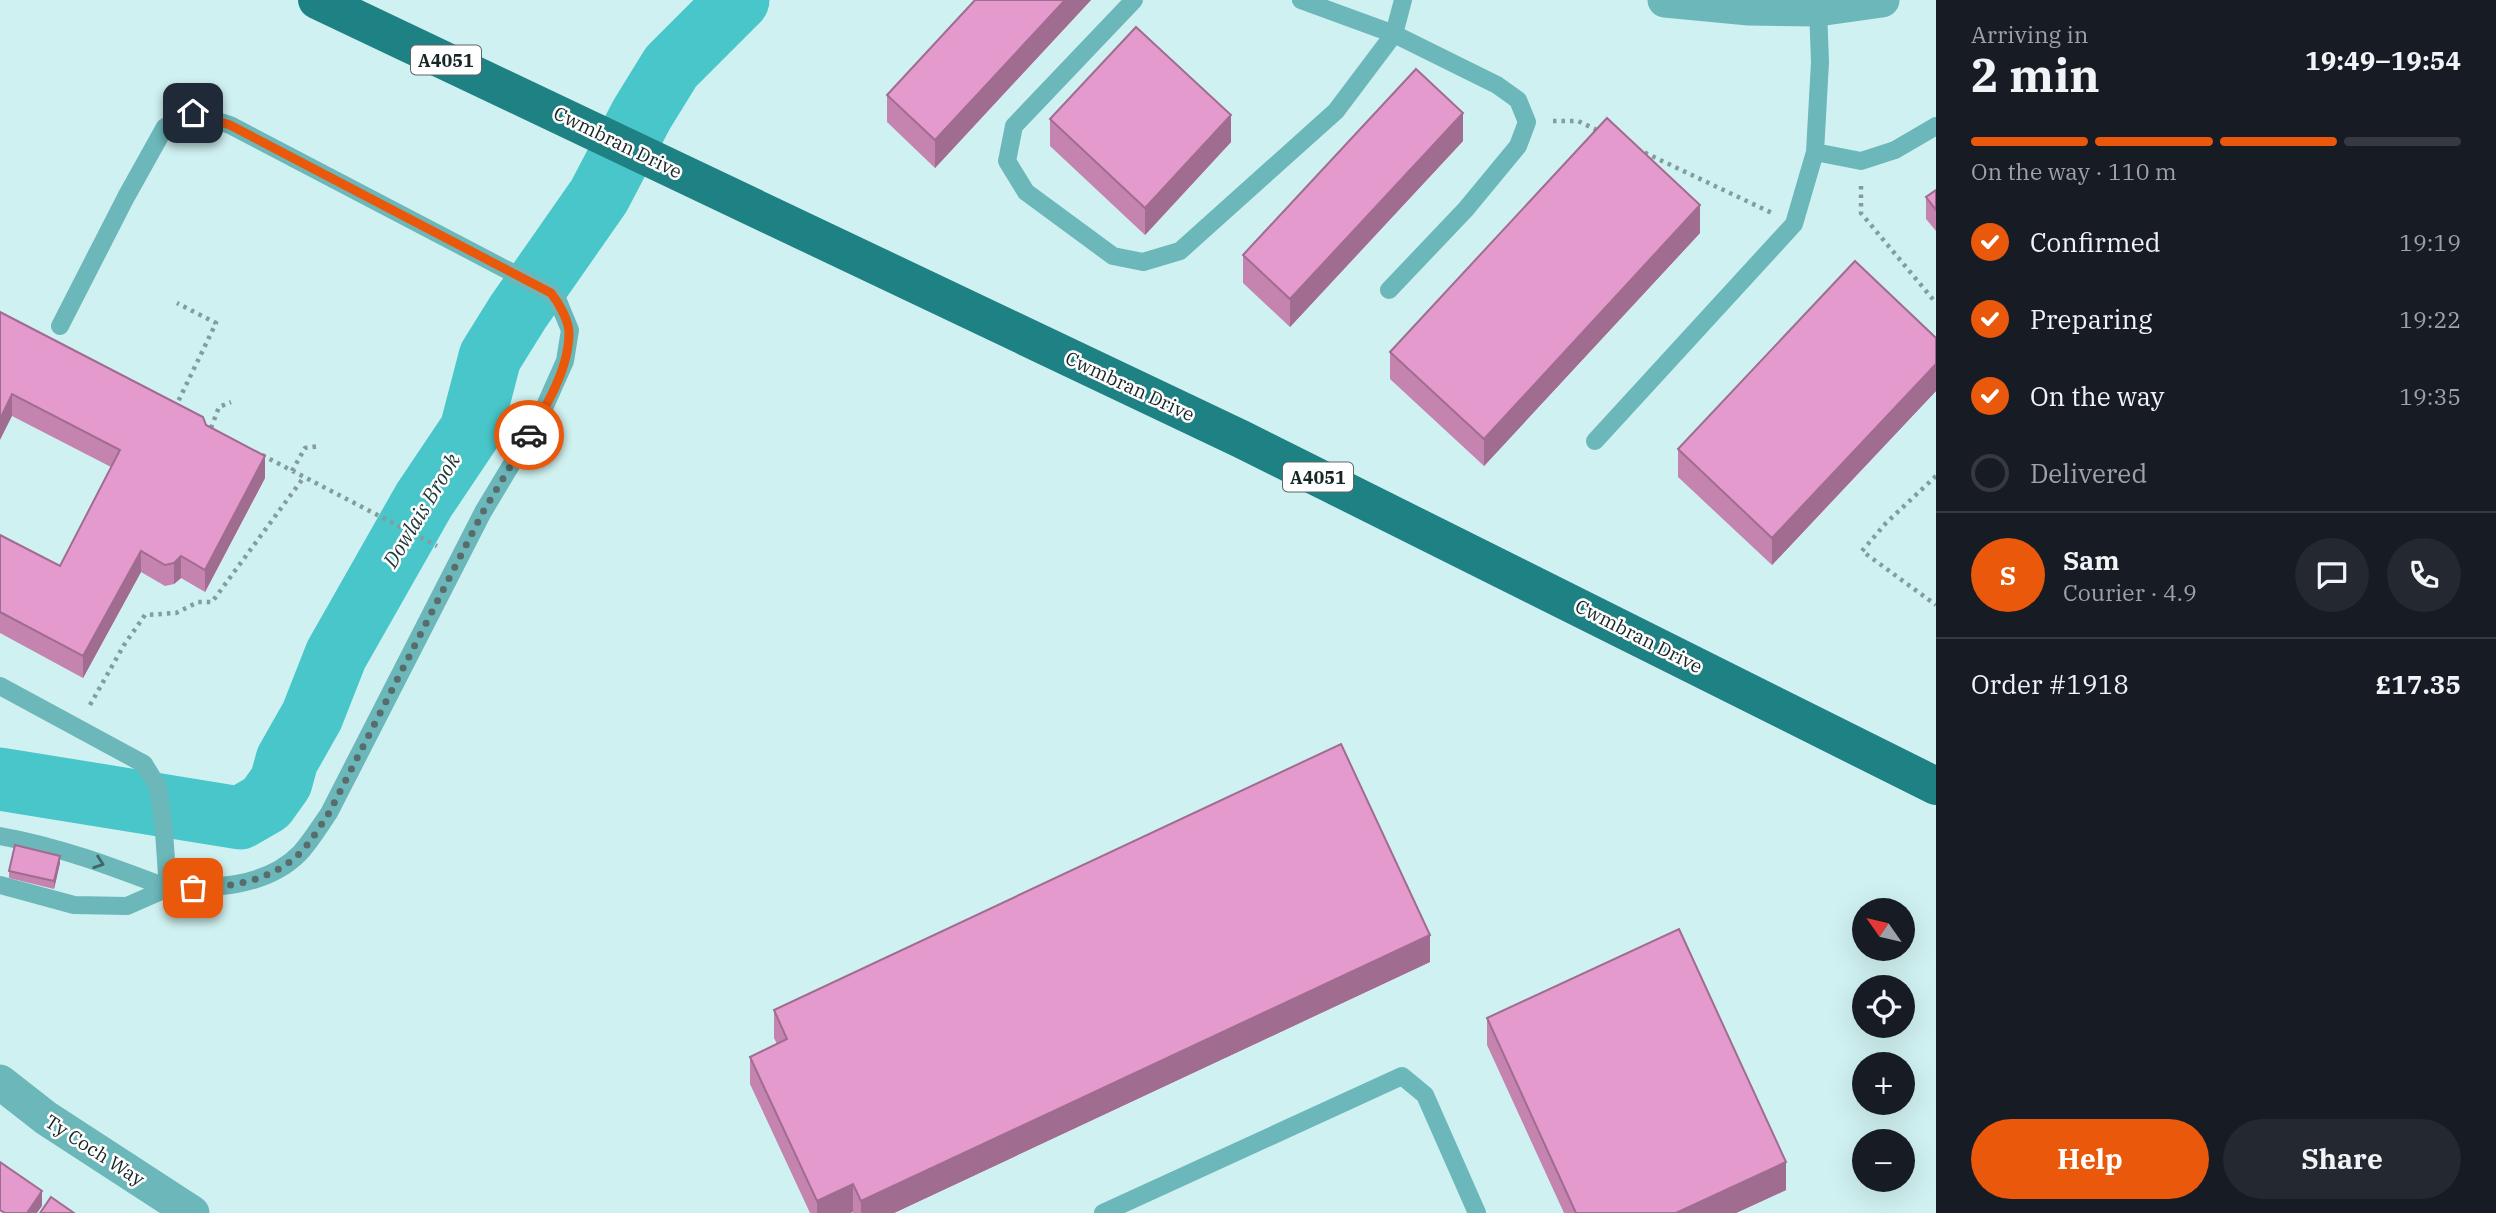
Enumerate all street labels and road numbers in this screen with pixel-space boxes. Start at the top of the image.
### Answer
road number: A4051 [411,46,481,74]
street label: Cwmbran Drive [550,101,686,183]
street label: Cwmbran Drive [1062,346,1198,426]
road number: A4051 [1283,462,1353,491]
street label: Cwmbran Drive [1571,594,1707,678]
street label: Ty Coch Way [41,1109,150,1192]

